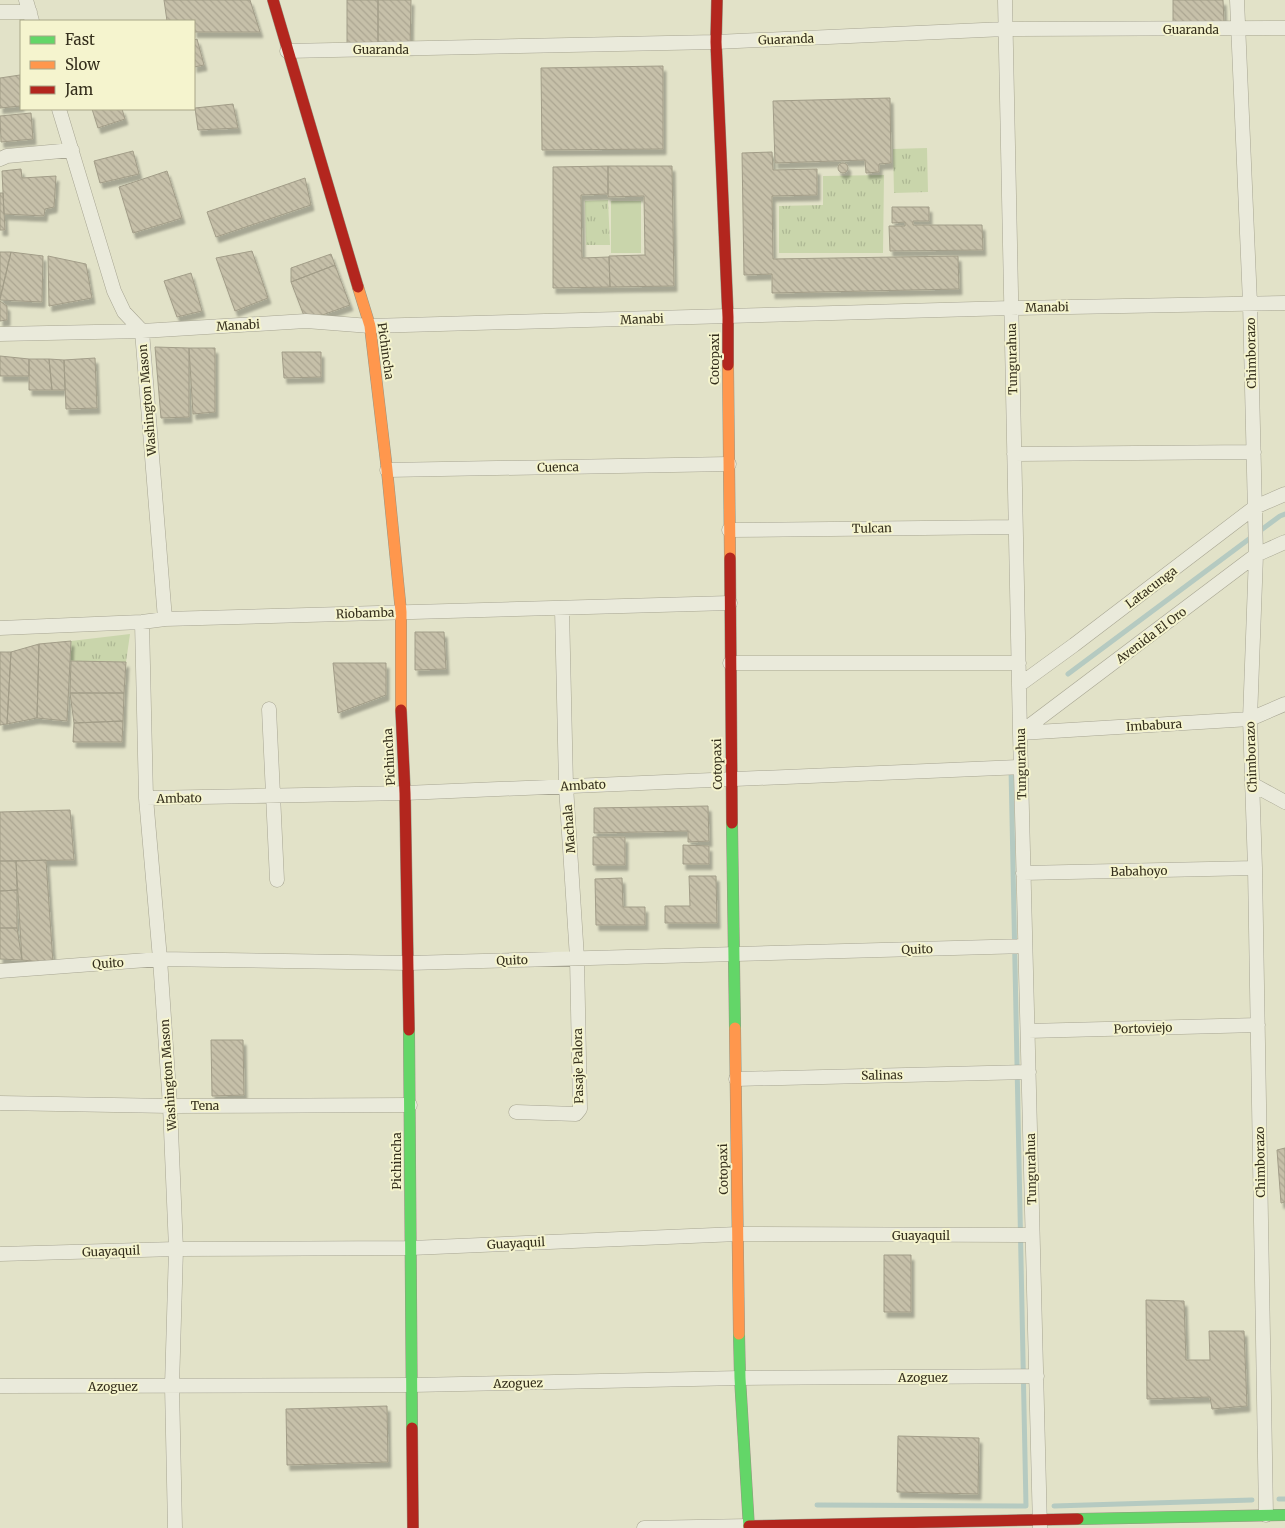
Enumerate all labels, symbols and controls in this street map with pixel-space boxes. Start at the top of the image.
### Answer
legend [20,20,195,110]
street label: Guaranda [1163,22,1220,37]
text: Fast [65,30,95,49]
street label: Guaranda [758,31,815,47]
street label: Guaranda [353,42,410,57]
text: Slow [65,55,100,74]
text: Jam [64,80,93,99]
street label: Manabi [1025,299,1069,315]
street label: Manabi [620,311,664,327]
street label: Manabi [216,316,260,334]
street label: Chimborazo [1243,317,1259,389]
street label: Pichincha [375,322,397,381]
street label: Tungurahua [1004,322,1020,395]
street label: Cotopaxi [707,333,722,385]
street label: Washington Mason [135,343,159,457]
street label: Cuenca [537,459,580,475]
street label: Tulcan [852,520,892,536]
street label: Latacunga [1122,562,1180,611]
street label: Riobamba [336,604,395,622]
street label: Avenida El Oro [1112,604,1189,667]
street label: Imbabura [1126,716,1183,734]
street label: Chimborazo [1242,721,1260,793]
street label: Pichincha [380,727,398,786]
street label: Tungurahua [1013,727,1029,800]
street label: Cotopaxi [709,738,725,790]
street label: Ambato [559,776,606,794]
street label: Ambato [155,790,202,806]
street label: Machala [560,804,578,854]
street label: Babahoyo [1110,863,1168,879]
street label: Quito [901,941,933,957]
street label: Quito [496,952,528,968]
street label: Quito [92,954,124,972]
street label: Washington Mason [157,1019,179,1132]
street label: Portoviejo [1113,1019,1173,1037]
street label: Pasaje Palora [570,1028,586,1104]
street label: Salinas [861,1067,903,1083]
street label: Tena [191,1098,220,1113]
street label: Chimborazo [1252,1126,1268,1198]
street label: Pichincha [389,1132,404,1190]
street label: Tungurahua [1023,1132,1039,1205]
street label: Cotopaxi [715,1143,731,1195]
street label: Guayaquil [892,1228,950,1243]
street label: Guayaquil [487,1234,546,1252]
street label: Guayaquil [82,1242,140,1260]
street label: Azoguez [897,1370,948,1385]
street label: Azoguez [492,1375,543,1391]
street label: Azoguez [87,1379,138,1394]

